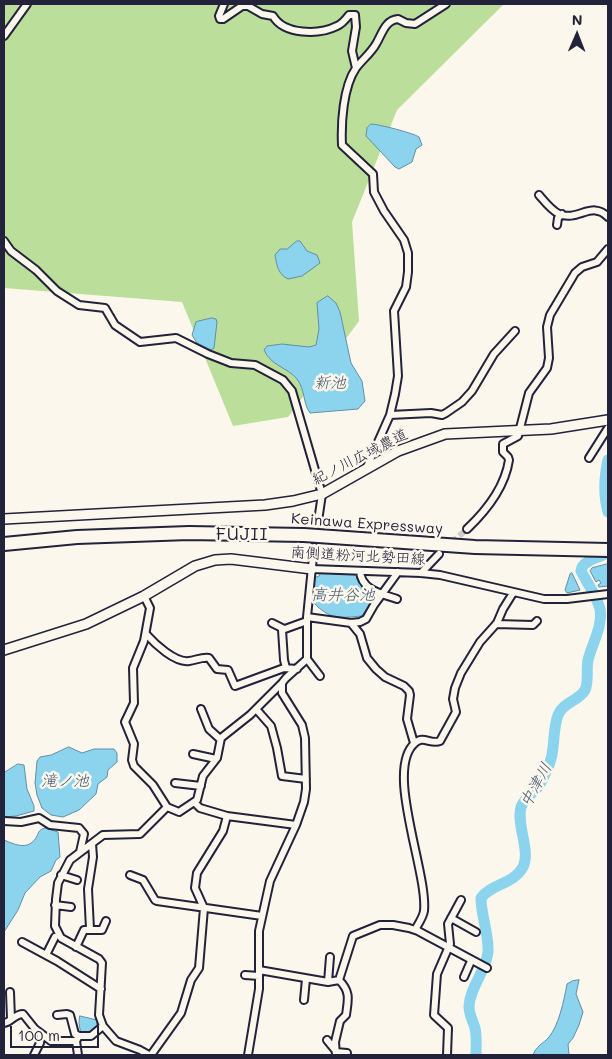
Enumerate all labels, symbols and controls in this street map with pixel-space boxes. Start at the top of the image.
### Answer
north arrow [552,10,602,60]
text: N [572,10,583,29]
water label: 新池 [314,373,346,393]
street label: 紀ノ川広域農道 [309,425,411,489]
street label: Keinawa Expressway [291,510,443,538]
district label: FUJII [215,523,269,545]
street label: 南側道粉河北勢田線 [290,543,426,569]
water label: 高井谷池 [311,585,375,605]
water label: 中津川 [516,759,556,811]
water label: 滝ノ池 [41,771,89,791]
scale bar [12,1016,101,1048]
text: 100 m [18,1025,60,1045]

